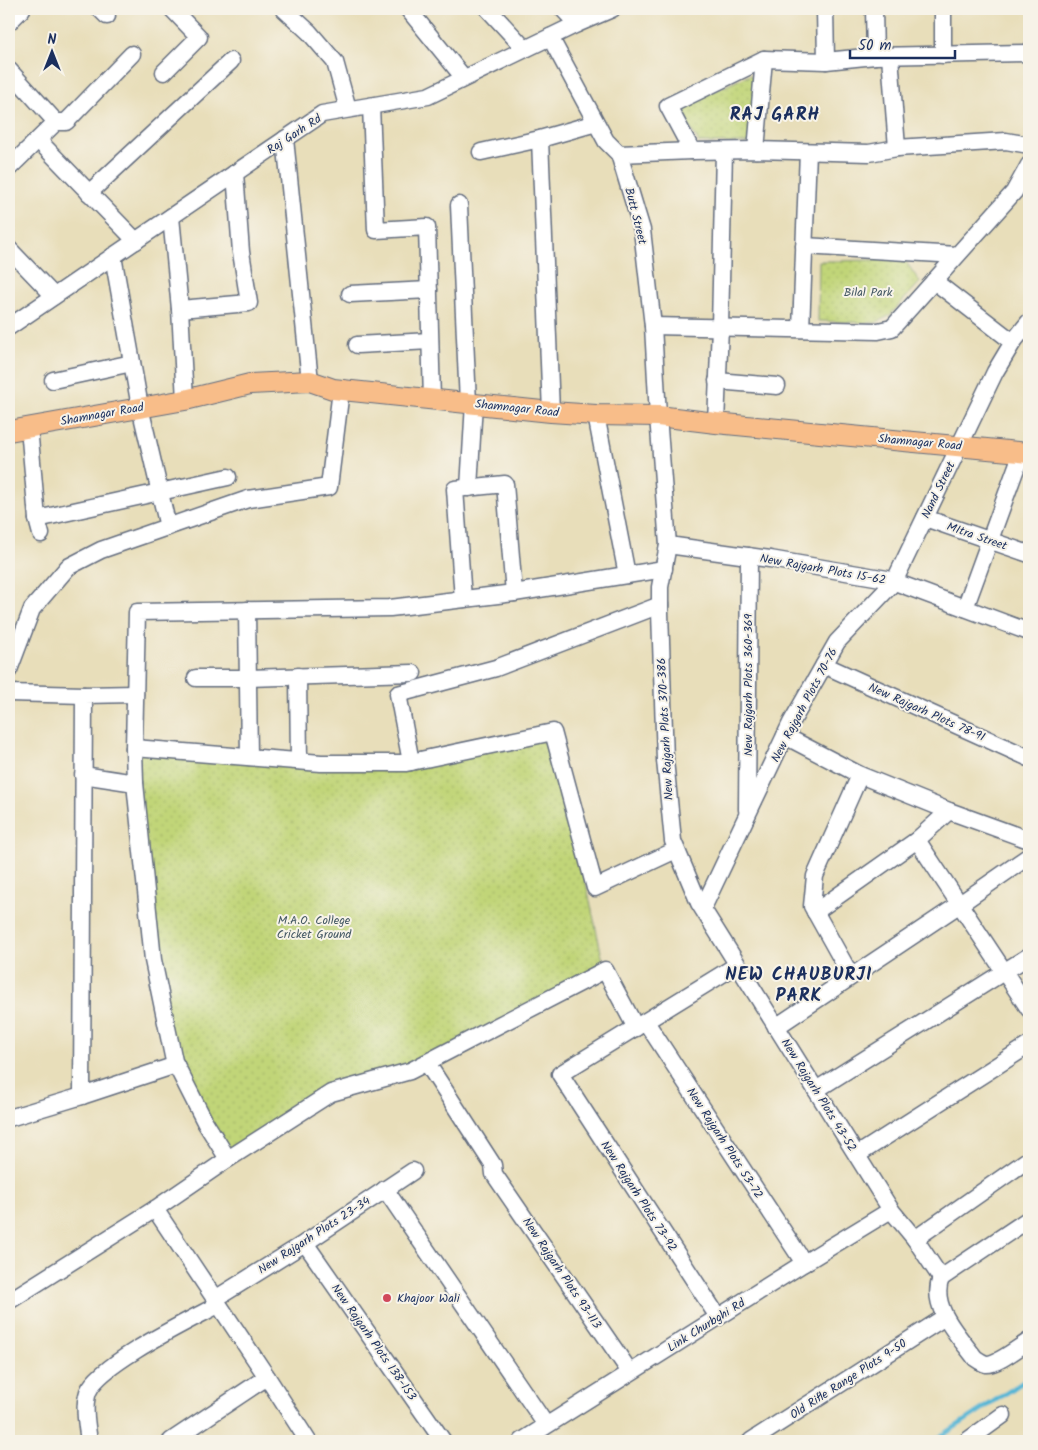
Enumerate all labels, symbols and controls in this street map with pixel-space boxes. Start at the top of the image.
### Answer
north arrow [28,28,78,78]
scale bar [850,28,956,60]
text: N [48,29,57,51]
text: 50 m [858,34,892,58]
district label: RAJ GARH [730,101,820,130]
street label: Raj Garh Rd [263,109,326,159]
street label: Butt Street [619,186,652,247]
park label: Bilal Park [844,283,893,302]
street label: Shamnagar Road [474,395,561,422]
street label: Shamnagar Road [59,398,146,431]
street label: Shamnagar Road [877,429,964,456]
street label: Nand Street [916,458,961,522]
street label: MItra Street [944,517,1010,556]
street label: New Rajgarh Plots 15-62 [758,549,887,590]
street label: New Rajgarh Plots 360-369 [739,614,758,756]
street label: New Rajgarh Plots 70-76 [766,645,843,766]
street label: New Rajgarh Plots 370-386 [652,657,679,801]
street label: New Rajgarh Plots 78-91 [865,678,988,747]
park label: M.A.O. College Cricket Ground [277,911,352,944]
district label: NEW CHAUBURJI PARK [725,961,873,1011]
street label: New Rajgarh Plots 43-52 [776,1035,861,1156]
street label: New Rajgarh Plots 53-72 [681,1084,768,1203]
street label: New Rajgarh Plots 73-92 [596,1137,682,1255]
street label: New Rajgarh Plots 23-34 [254,1192,375,1279]
street label: New Rajgarh Plots 93-113 [517,1214,606,1333]
street label: New Rajgarh Plots 138-153 [326,1280,421,1405]
place label: Khajoor Wali [397,1289,461,1308]
marker: Khajoor Wali [381,1292,393,1304]
street label: Link Churbghi Rd [664,1293,750,1357]
street label: Old Rifle Range Plots 9-50 [786,1334,910,1424]

